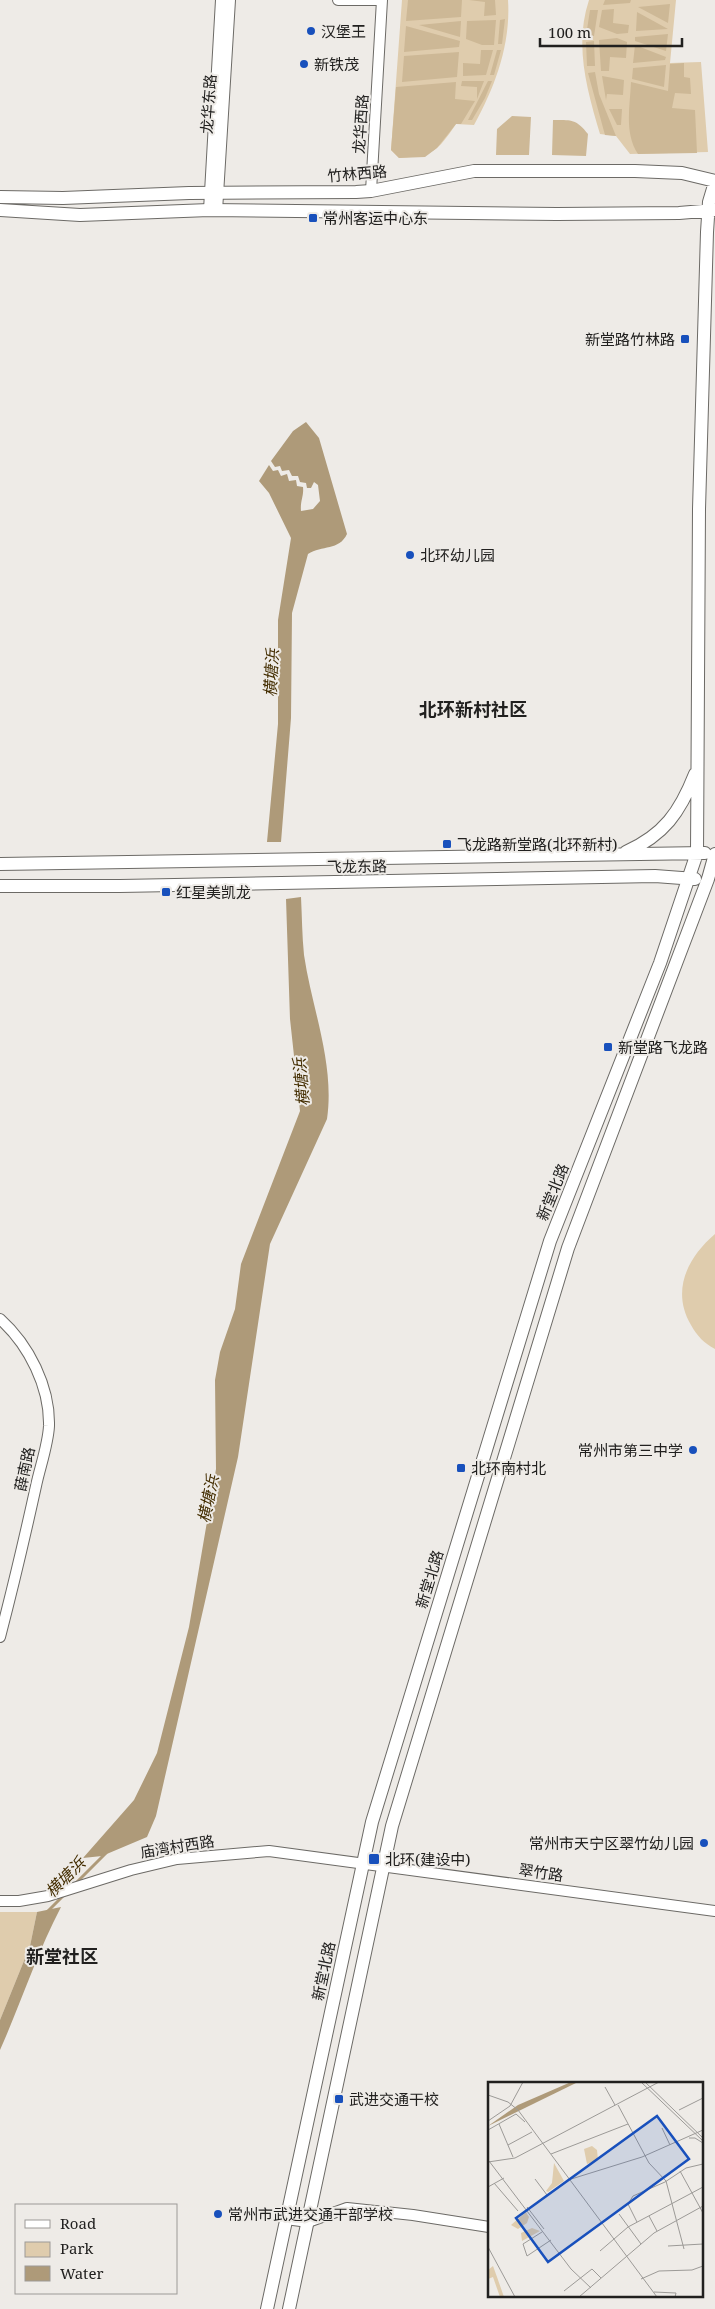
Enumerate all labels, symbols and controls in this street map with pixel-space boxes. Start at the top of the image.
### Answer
scale bar [540,15,682,47]
place label: 汉堡王 [321,21,366,41]
text: 100 m [548,22,591,42]
marker: 汉堡王 [305,25,317,37]
place label: 新铁茂 [314,54,359,74]
marker: 新铁茂 [298,58,310,70]
street label: 龙华东路 [196,73,220,135]
street label: 龙华西路 [348,93,372,155]
street label: 竹林西路 [326,160,388,186]
place label: 常州客运中心东 [323,208,428,228]
marker: 常州客运中心东 [307,212,319,224]
place label: 新堂路竹林路 [585,329,675,349]
marker: 新堂路竹林路 [679,333,691,345]
place label: 北环幼儿园 [420,545,495,565]
marker: 北环幼儿园 [404,549,416,561]
water label: 横塘浜 [259,646,283,698]
district label: 北环新村社区 [419,697,527,721]
place label: 飞龙路新堂路(北环新村) [457,834,617,854]
marker: 飞龙路新堂路(北环新村) [441,838,453,850]
street label: 飞龙东路 [327,855,387,877]
place label: 红星美凯龙 [176,882,251,902]
marker: 红星美凯龙 [160,886,172,898]
place label: 新堂路飞龙路 [618,1037,708,1057]
marker: 新堂路飞龙路 [602,1041,614,1053]
water label: 横塘浜 [288,1055,314,1107]
street label: 新堂北路 [531,1160,573,1224]
place label: 常州市第三中学 [578,1440,683,1460]
marker: 常州市第三中学 [687,1444,699,1456]
street label: 薛南路 [10,1445,38,1493]
place label: 北环南村北 [471,1458,546,1478]
marker: 北环南村北 [455,1462,467,1474]
water label: 横塘浜 [193,1471,224,1525]
street label: 新堂北路 [411,1547,447,1611]
street label: 庙湾村西路 [138,1830,216,1862]
place label: 常州市天宁区翠竹幼儿园 [529,1833,694,1853]
marker: 常州市天宁区翠竹幼儿园 [698,1837,710,1849]
place label: 北环(建设中) [385,1849,470,1869]
water label: 横塘浜 [40,1851,91,1902]
marker: 北环(建设中) [367,1852,381,1866]
street label: 翠竹路 [517,1859,565,1885]
street label: 新堂北路 [307,1940,339,2002]
district label: 新堂社区 [26,1944,98,1968]
inset map [488,2082,702,2296]
place label: 武进交通干校 [349,2089,439,2109]
marker: 武进交通干校 [333,2093,345,2105]
legend [15,2204,178,2294]
place label: 常州市武进交通干部学校 [228,2204,393,2224]
marker: 常州市武进交通干部学校 [212,2208,224,2220]
text: Road [60,2213,96,2233]
text: Park [60,2238,94,2258]
text: Water [60,2263,103,2283]

